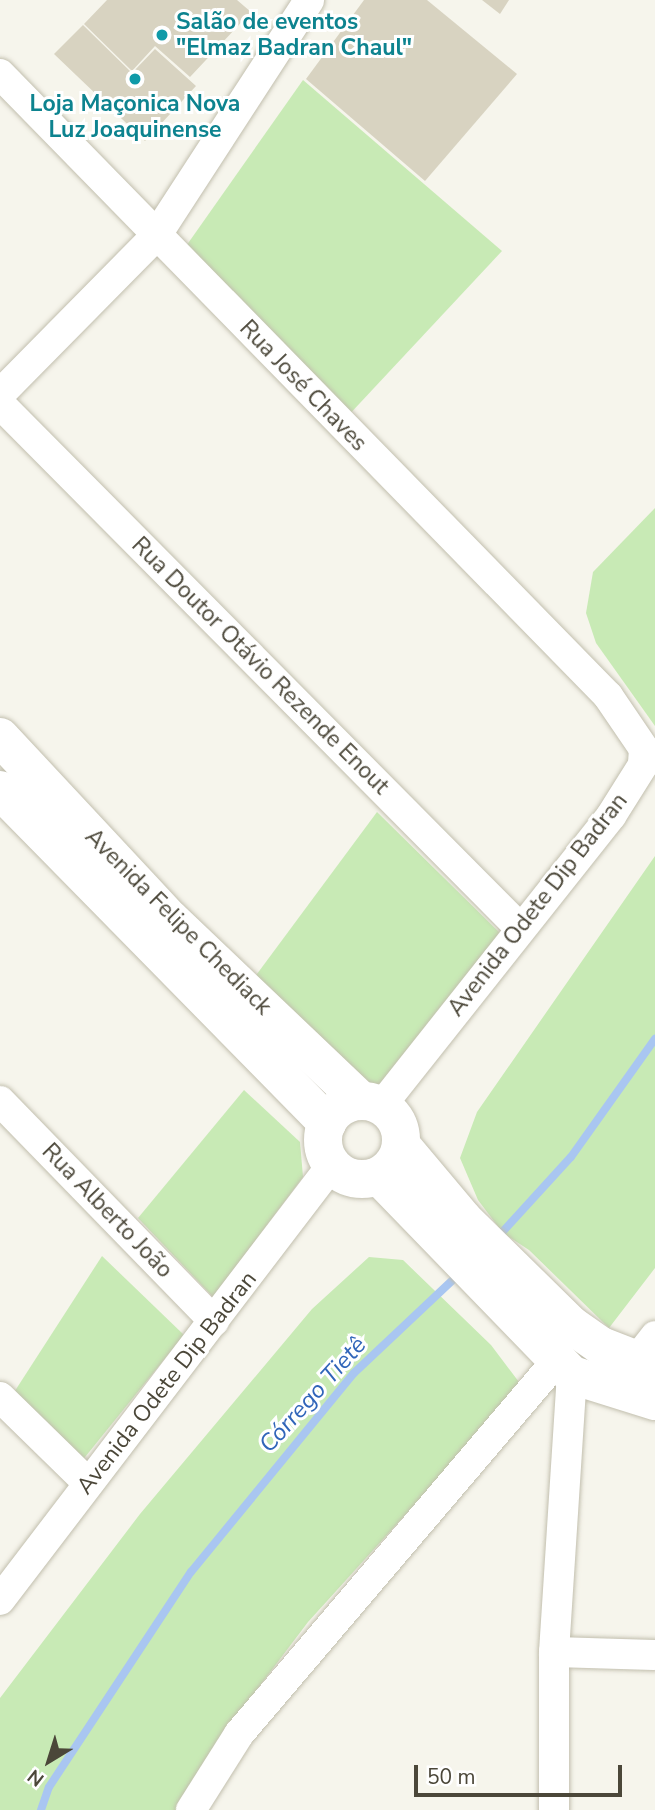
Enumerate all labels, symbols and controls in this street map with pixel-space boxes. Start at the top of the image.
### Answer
place label: Salão de eventos "Elmaz Badran Chaul" [176,8,412,62]
marker: Salão de eventos "Elmaz Badran Chaul" [154,27,170,43]
marker: Loja Maçonica Nova Luz Joaquinense [127,71,143,87]
place label: Loja Maçonica Nova Luz Joaquinense [30,90,240,144]
street label: Rua José Chaves [234,315,372,457]
street label: Rua Doutor Otávio Rezende Enout [126,532,394,800]
street label: Avenida Odete Dip Badran [442,788,634,1022]
street label: Avenida Felipe Chediack [79,823,277,1021]
street label: Rua Alberto João [36,1138,178,1284]
street label: Avenida Odete Dip Badran [71,1266,263,1500]
water label: Córrego Tietê [254,1331,372,1459]
north arrow [14,1726,84,1796]
scale bar [417,1750,625,1794]
text: N [22,1763,50,1792]
text: 50 m [427,1763,476,1791]

